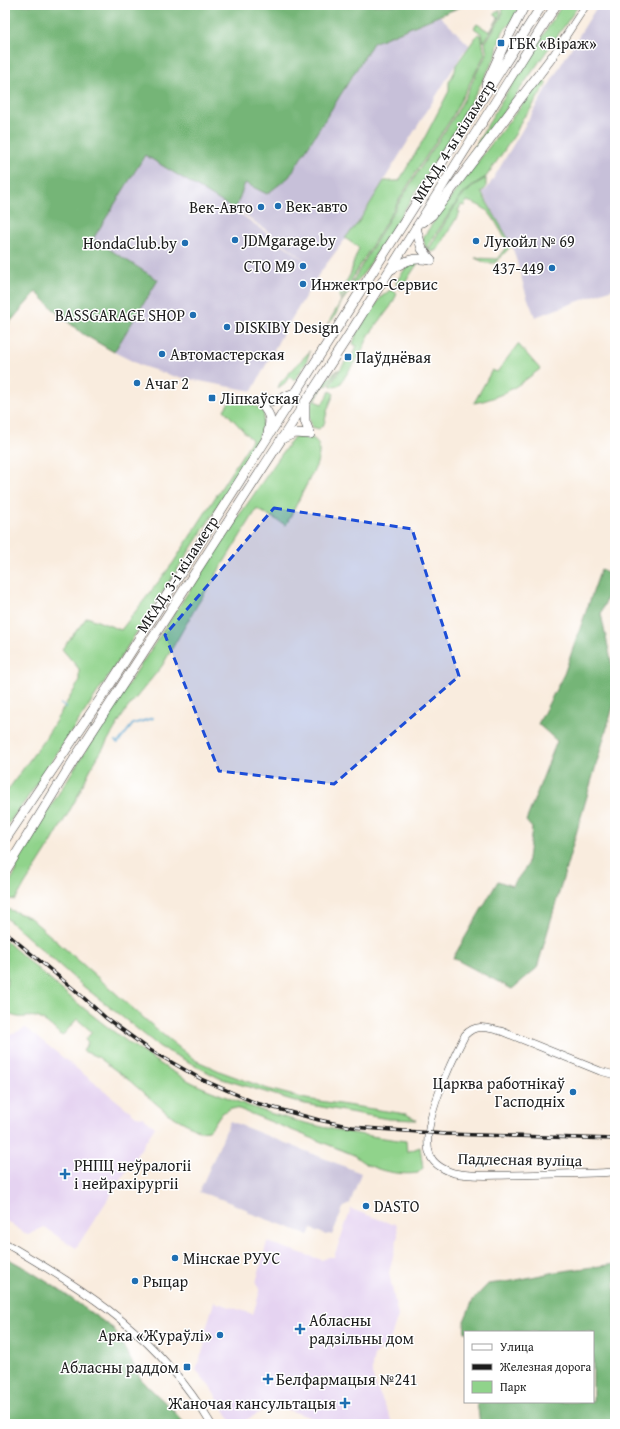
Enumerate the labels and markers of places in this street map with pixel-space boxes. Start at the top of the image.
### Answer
place label: ГБК «Віраж» [509,31,597,55]
marker: ГБК «Віраж» [496,38,506,48]
place label: Век-авто [286,194,348,218]
place label: Век-Авто [189,195,253,219]
marker: Век-авто [273,201,283,211]
marker: Век-Авто [256,202,266,212]
place label: JDMgarage.by [241,228,336,252]
place label: Лукойл № 69 [484,229,575,253]
place label: HondaClub.by [83,231,177,255]
marker: JDMgarage.by [230,235,240,245]
marker: Лукойл № 69 [471,236,481,246]
marker: HondaClub.by [180,238,190,248]
place label: СТО М9 [244,254,295,278]
place label: 437-449 [492,256,544,280]
marker: СТО М9 [298,261,308,271]
marker: 437-449 [547,263,557,273]
place label: Инжектро-Сервис [311,272,438,296]
marker: Инжектро-Сервис [298,279,308,289]
place label: BASSGARAGE SHOP [55,303,185,327]
marker: BASSGARAGE SHOP [188,310,198,320]
place label: DISKIBY Design [235,315,339,339]
marker: DISKIBY Design [222,322,232,332]
place label: Автомастерская [170,342,285,366]
place label: Паўднёвая [356,345,431,369]
marker: Автомастерская [157,349,167,359]
marker: Паўднёвая [343,352,353,362]
place label: Ачаг 2 [145,371,189,395]
marker: Ачаг 2 [132,378,142,388]
place label: Ліпкаўская [220,386,299,410]
marker: Ліпкаўская [207,393,217,403]
place label: Царква работнікаў Гасподніх [433,1071,566,1113]
marker: Царква работнікаў Гасподніх [568,1087,578,1097]
place label: РНПЦ неўралогіі і нейрахірургіі [74,1153,192,1195]
marker: РНПЦ неўралогіі і нейрахірургіі [59,1168,71,1180]
place label: DASTO [374,1194,420,1218]
marker: DASTO [361,1201,371,1211]
place label: Мінскае РУУС [183,1246,281,1270]
marker: Мінскае РУУС [170,1253,180,1263]
place label: Рыцар [143,1269,189,1293]
marker: Рыцар [130,1276,140,1286]
place label: Абласны радзільны дом [309,1308,414,1350]
place label: Арка «Жураўлі» [98,1323,212,1347]
marker: Абласны радзільны дом [294,1323,306,1335]
marker: Арка «Жураўлі» [215,1330,225,1340]
place label: Абласны раддом [60,1355,179,1379]
marker: Абласны раддом [182,1362,192,1372]
place label: Белфармацыя №241 [276,1367,418,1391]
marker: Белфармацыя №241 [263,1374,273,1384]
place label: Жаночая кансультацыя [167,1391,336,1415]
marker: Жаночая кансультацыя [339,1397,351,1409]

